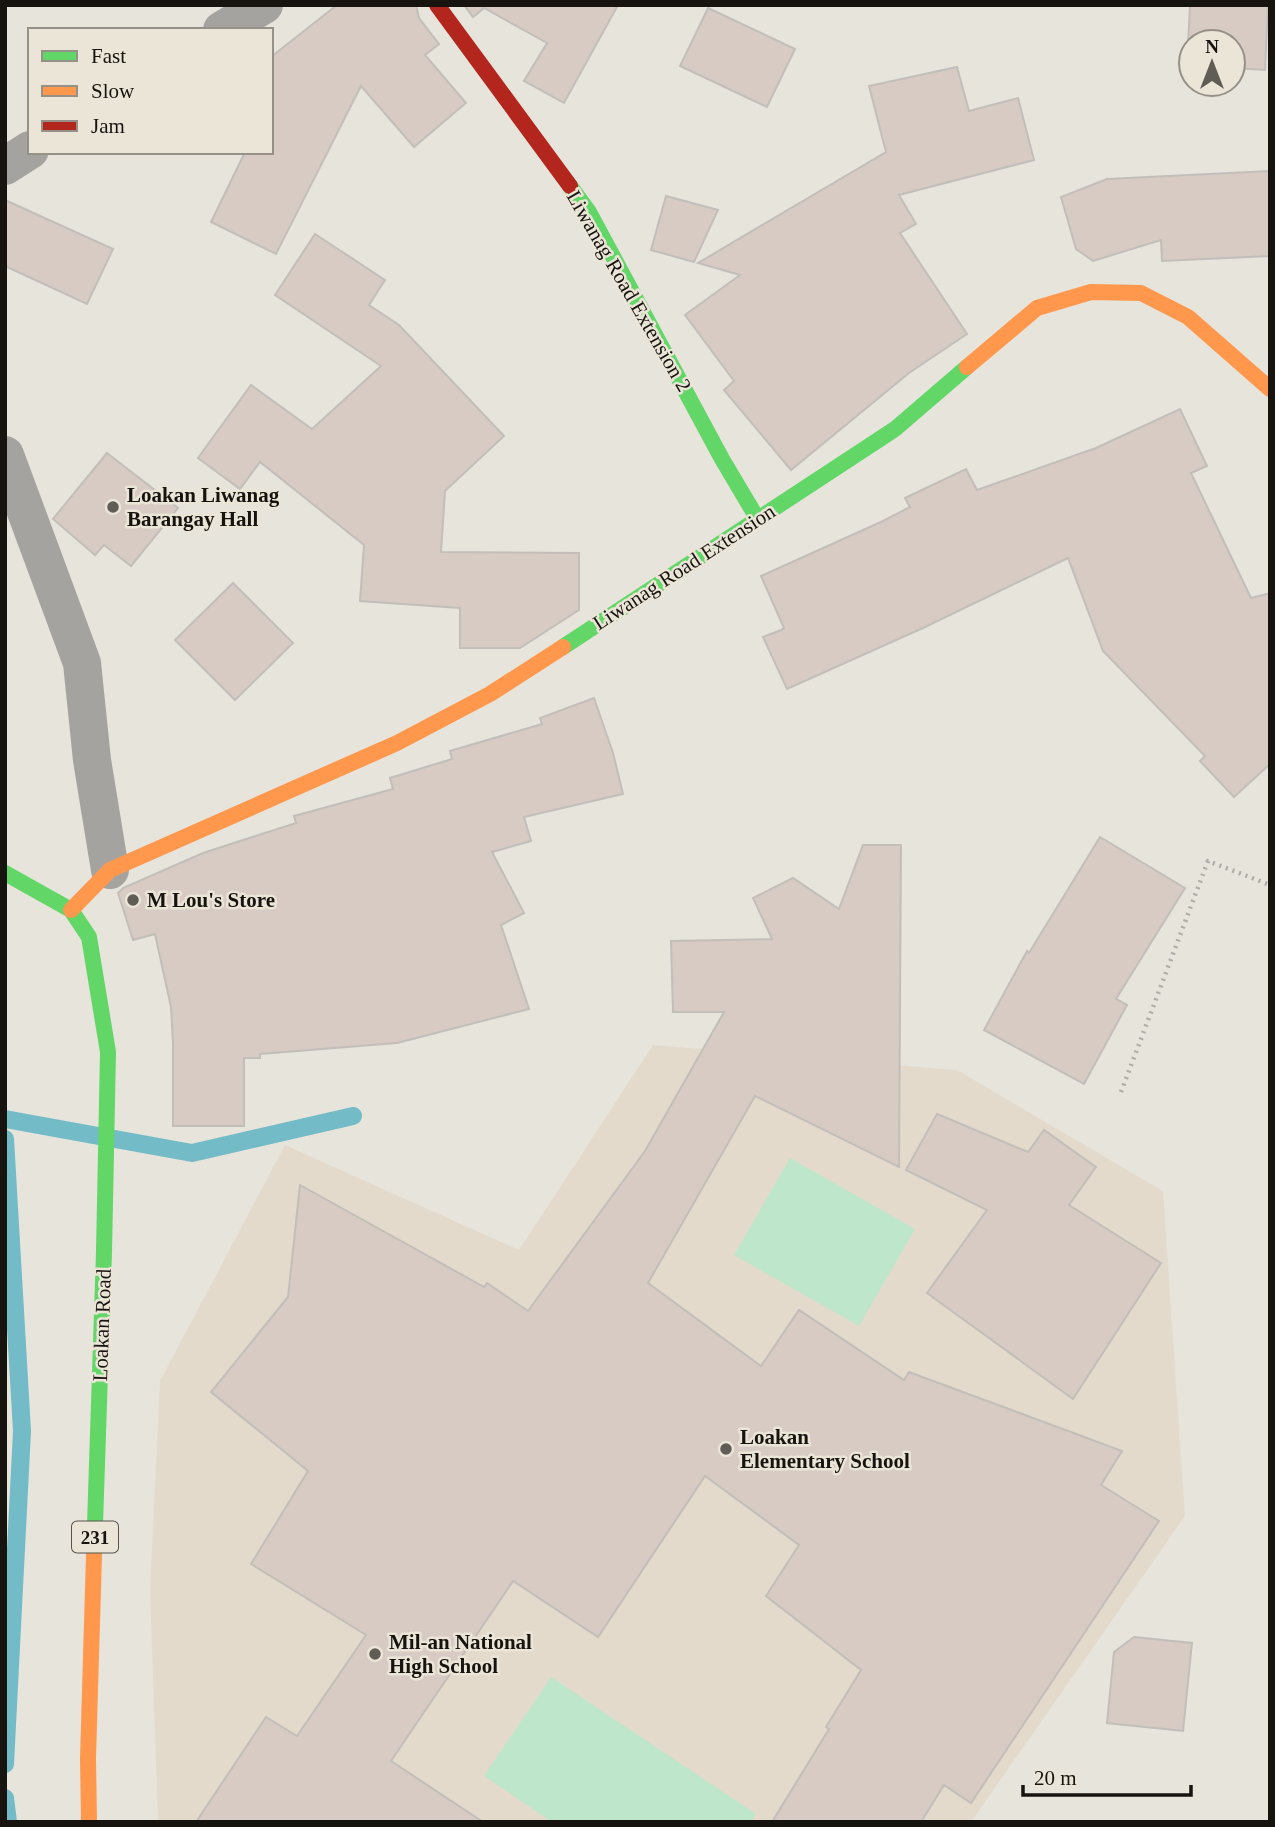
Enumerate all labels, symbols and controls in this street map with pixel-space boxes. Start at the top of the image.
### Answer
legend [28,28,273,154]
north arrow [1177,28,1247,98]
text: N [1205,36,1219,57]
text: Fast [91,44,126,68]
text: Slow [91,79,135,103]
text: Jam [91,114,125,138]
street label: Liwanag Road Extension 2 [562,186,696,396]
place label: Loakan Liwanag Barangay Hall [127,483,280,531]
marker: Loakan Liwanag Barangay Hall [105,499,121,515]
street label: Liwanag Road Extension [588,499,780,635]
place label: M Lou's Store [147,888,275,912]
marker: M Lou's Store [125,892,141,908]
street label: Loakan Road [88,1268,116,1382]
place label: Loakan Elementary School [740,1425,910,1473]
marker: Loakan Elementary School [718,1441,734,1457]
road number: 231 [72,1522,118,1553]
place label: Mil-an National High School [389,1630,532,1678]
marker: Mil-an National High School [367,1646,383,1662]
scale bar [1023,1754,1191,1798]
text: 20 m [1034,1766,1077,1790]

